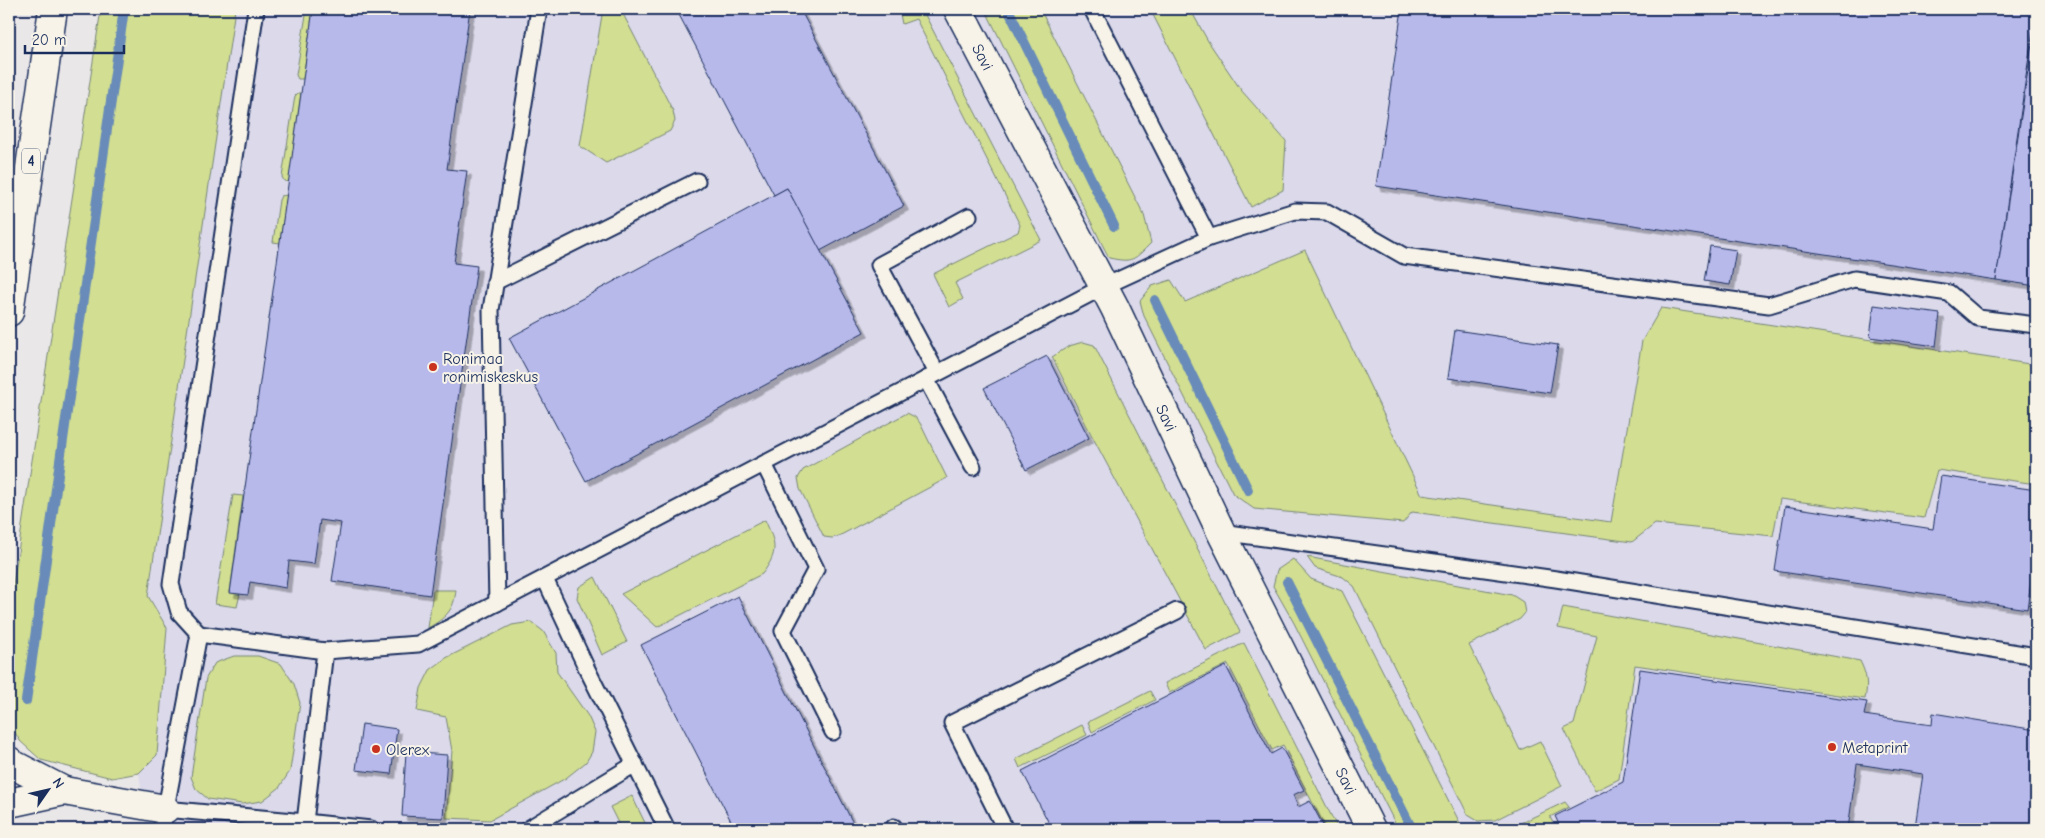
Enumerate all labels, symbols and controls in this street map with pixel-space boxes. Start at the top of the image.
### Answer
scale bar [25,22,124,54]
text: 20 m [32,31,66,49]
street label: Savi [968,41,997,74]
road number: 4 [22,148,40,174]
place label: Ronimaa ronimiskeskus [443,350,539,386]
marker: Ronimaa ronimiskeskus [427,361,439,373]
street label: Savi [1152,402,1180,434]
place label: Metaprint [1842,739,1908,757]
place label: Olerex [386,741,430,759]
marker: Metaprint [1826,741,1838,753]
marker: Olerex [370,743,382,755]
street label: Savi [1331,765,1360,797]
north arrow [22,766,72,816]
text: N [49,774,68,792]

